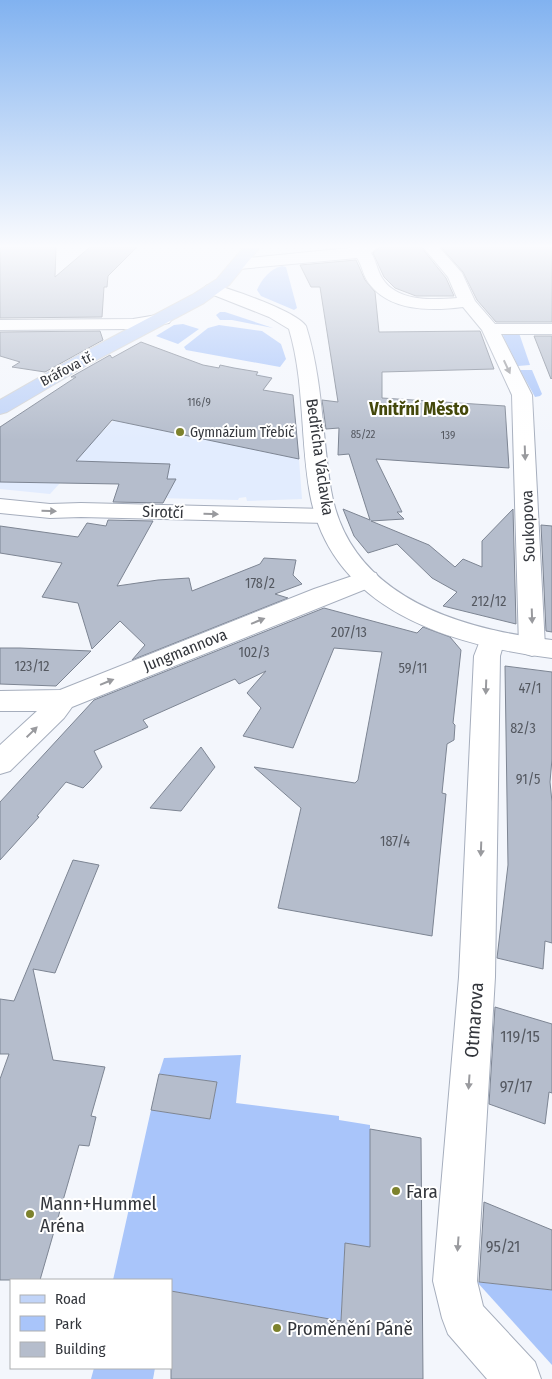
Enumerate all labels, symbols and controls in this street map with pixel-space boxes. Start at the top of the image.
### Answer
street label: Bráfova tř. [37,348,97,390]
one-way arrow [503,360,511,374]
house number: 116/9 [187,396,211,409]
street label: Bedřicha Václavka [302,397,338,517]
district label: Vnitřní Město [368,398,469,420]
place label: Gymnázium Třebíč [190,424,294,441]
marker: Gymnázium Třebíč [174,426,186,438]
house number: 85/22 [351,428,376,441]
house number: 139 [441,429,455,442]
one-way arrow [522,446,530,462]
street label: Soukopova [517,490,539,562]
street label: Sirotčí [142,502,184,522]
one-way arrow [41,507,57,515]
one-way arrow [203,510,219,518]
house number: 178/2 [245,575,275,592]
house number: 212/12 [472,593,506,610]
one-way arrow [528,608,536,624]
one-way arrow [251,617,266,625]
house number: 207/13 [331,624,367,641]
street label: Jungmannova [140,625,230,675]
house number: 102/3 [238,644,270,661]
house number: 123/12 [15,658,50,675]
house number: 59/11 [399,660,427,677]
one-way arrow [100,677,114,685]
one-way arrow [482,679,490,695]
house number: 47/1 [519,680,541,697]
house number: 82/3 [510,720,536,737]
one-way arrow [25,726,37,738]
house number: 91/5 [516,771,540,788]
house number: 187/4 [380,833,410,850]
one-way arrow [476,842,484,858]
street label: Otmarova [460,981,488,1059]
house number: 119/15 [500,1027,540,1046]
one-way arrow [465,1074,473,1090]
house number: 97/17 [500,1077,533,1096]
place label: Fara [406,1180,438,1203]
marker: Fara [390,1185,402,1197]
place label: Mann+Hummel Aréna [40,1192,157,1237]
marker: Mann+Hummel Aréna [24,1208,36,1220]
one-way arrow [454,1236,462,1252]
house number: 95/21 [486,1237,520,1256]
legend [10,1279,172,1369]
text: Road [55,1290,86,1308]
text: Park [55,1315,82,1333]
place label: Proměnění Páně [287,1317,413,1340]
marker: Proměnění Páně [271,1322,283,1334]
text: Building [55,1340,106,1358]

